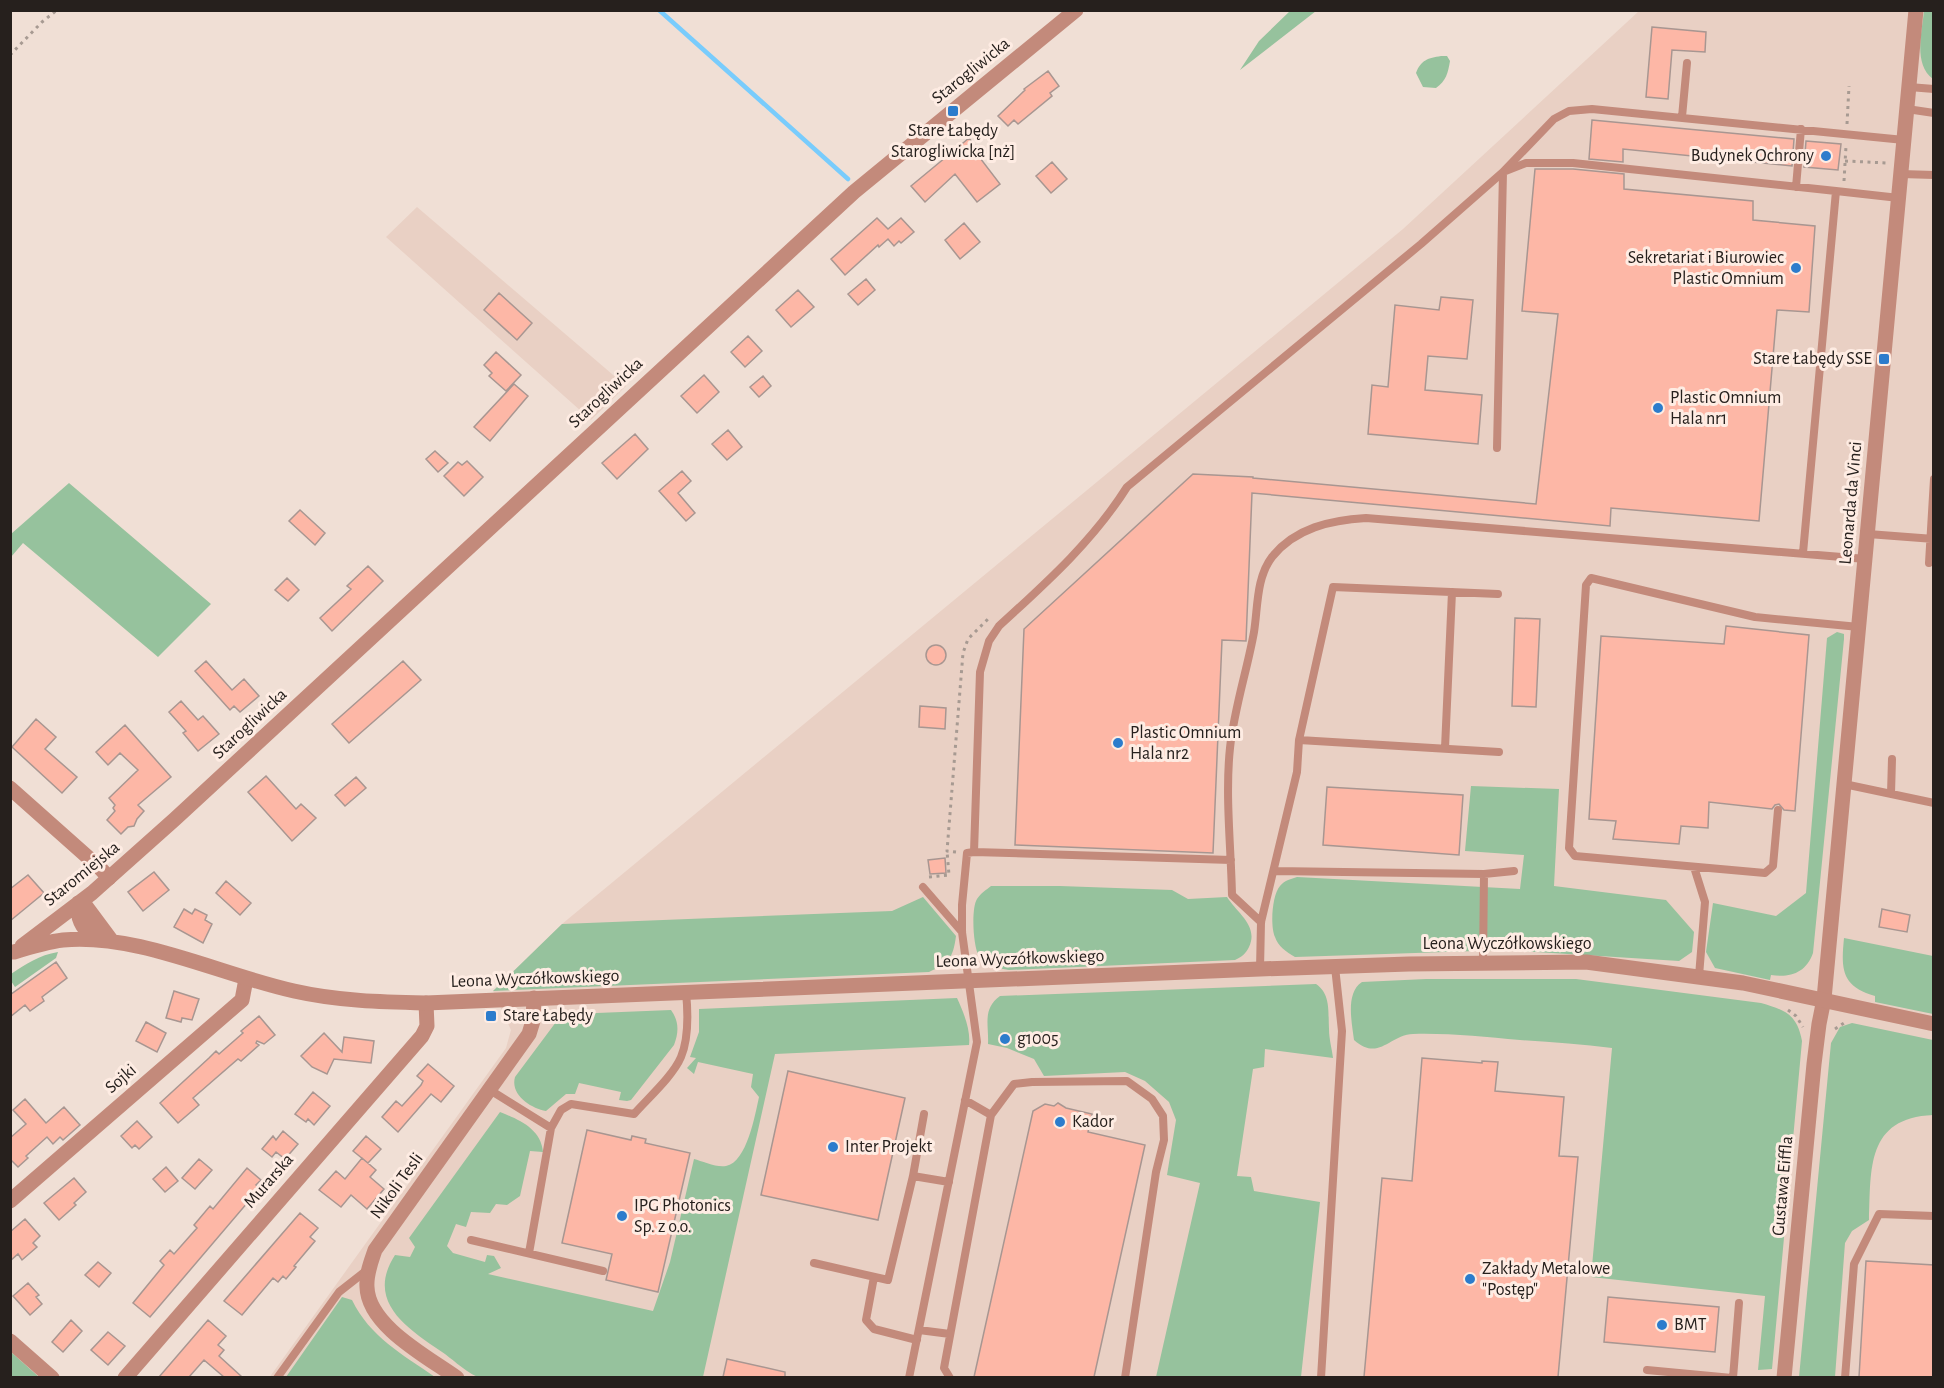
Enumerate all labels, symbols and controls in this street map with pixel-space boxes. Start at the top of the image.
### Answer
street label: Starogliwicka [929,34,1013,108]
marker: Stare Łabędy Starogliwicka [nż] [946,104,960,118]
place label: Stare Łabędy Starogliwicka [nż] [891,122,1015,161]
place label: Budynek Ochrony [1691,147,1814,165]
marker: Budynek Ochrony [1819,149,1833,163]
place label: Sekretariat i Biurowiec Plastic Omnium [1628,249,1784,288]
marker: Sekretariat i Biurowiec Plastic Omnium [1789,261,1803,275]
place label: Stare Łabędy SSE [1753,350,1872,368]
marker: Stare Łabędy SSE [1877,352,1891,366]
street label: Starogliwicka [565,354,647,432]
place label: Plastic Omnium Hala nr1 [1670,389,1781,428]
marker: Plastic Omnium Hala nr1 [1651,401,1665,415]
street label: Leonarda da Vinci [1837,441,1865,565]
street label: Starogliwicka [209,685,291,763]
place label: Plastic Omnium Hala nr2 [1130,724,1241,763]
marker: Plastic Omnium Hala nr2 [1111,736,1125,750]
street label: Staromiejska [41,838,123,910]
street label: Leona Wyczółkowskiego [1422,935,1592,953]
street label: Leona Wyczółkowskiego [935,947,1105,971]
street label: Leona Wyczółkowskiego [450,967,620,991]
place label: Stare Łabędy [503,1007,593,1025]
marker: Stare Łabędy [484,1009,498,1023]
place label: g1005 [1017,1030,1059,1048]
marker: g1005 [998,1032,1012,1046]
street label: Sojki [102,1061,140,1097]
place label: Kador [1072,1113,1114,1131]
marker: Kador [1053,1115,1067,1129]
street label: Gustawa Eiffla [1770,1135,1796,1237]
place label: Inter Projekt [845,1138,933,1156]
marker: Inter Projekt [826,1140,840,1154]
street label: Murarska [241,1150,297,1212]
street label: Nikoli Tesli [367,1150,427,1222]
place label: IPG Photonics Sp. z o.o. [634,1197,731,1236]
marker: IPG Photonics Sp. z o.o. [615,1209,629,1223]
place label: Zakłady Metalowe "Postęp" [1482,1260,1610,1299]
marker: Zakłady Metalowe "Postęp" [1463,1272,1477,1286]
place label: BMT [1674,1316,1707,1334]
marker: BMT [1655,1318,1669,1332]

